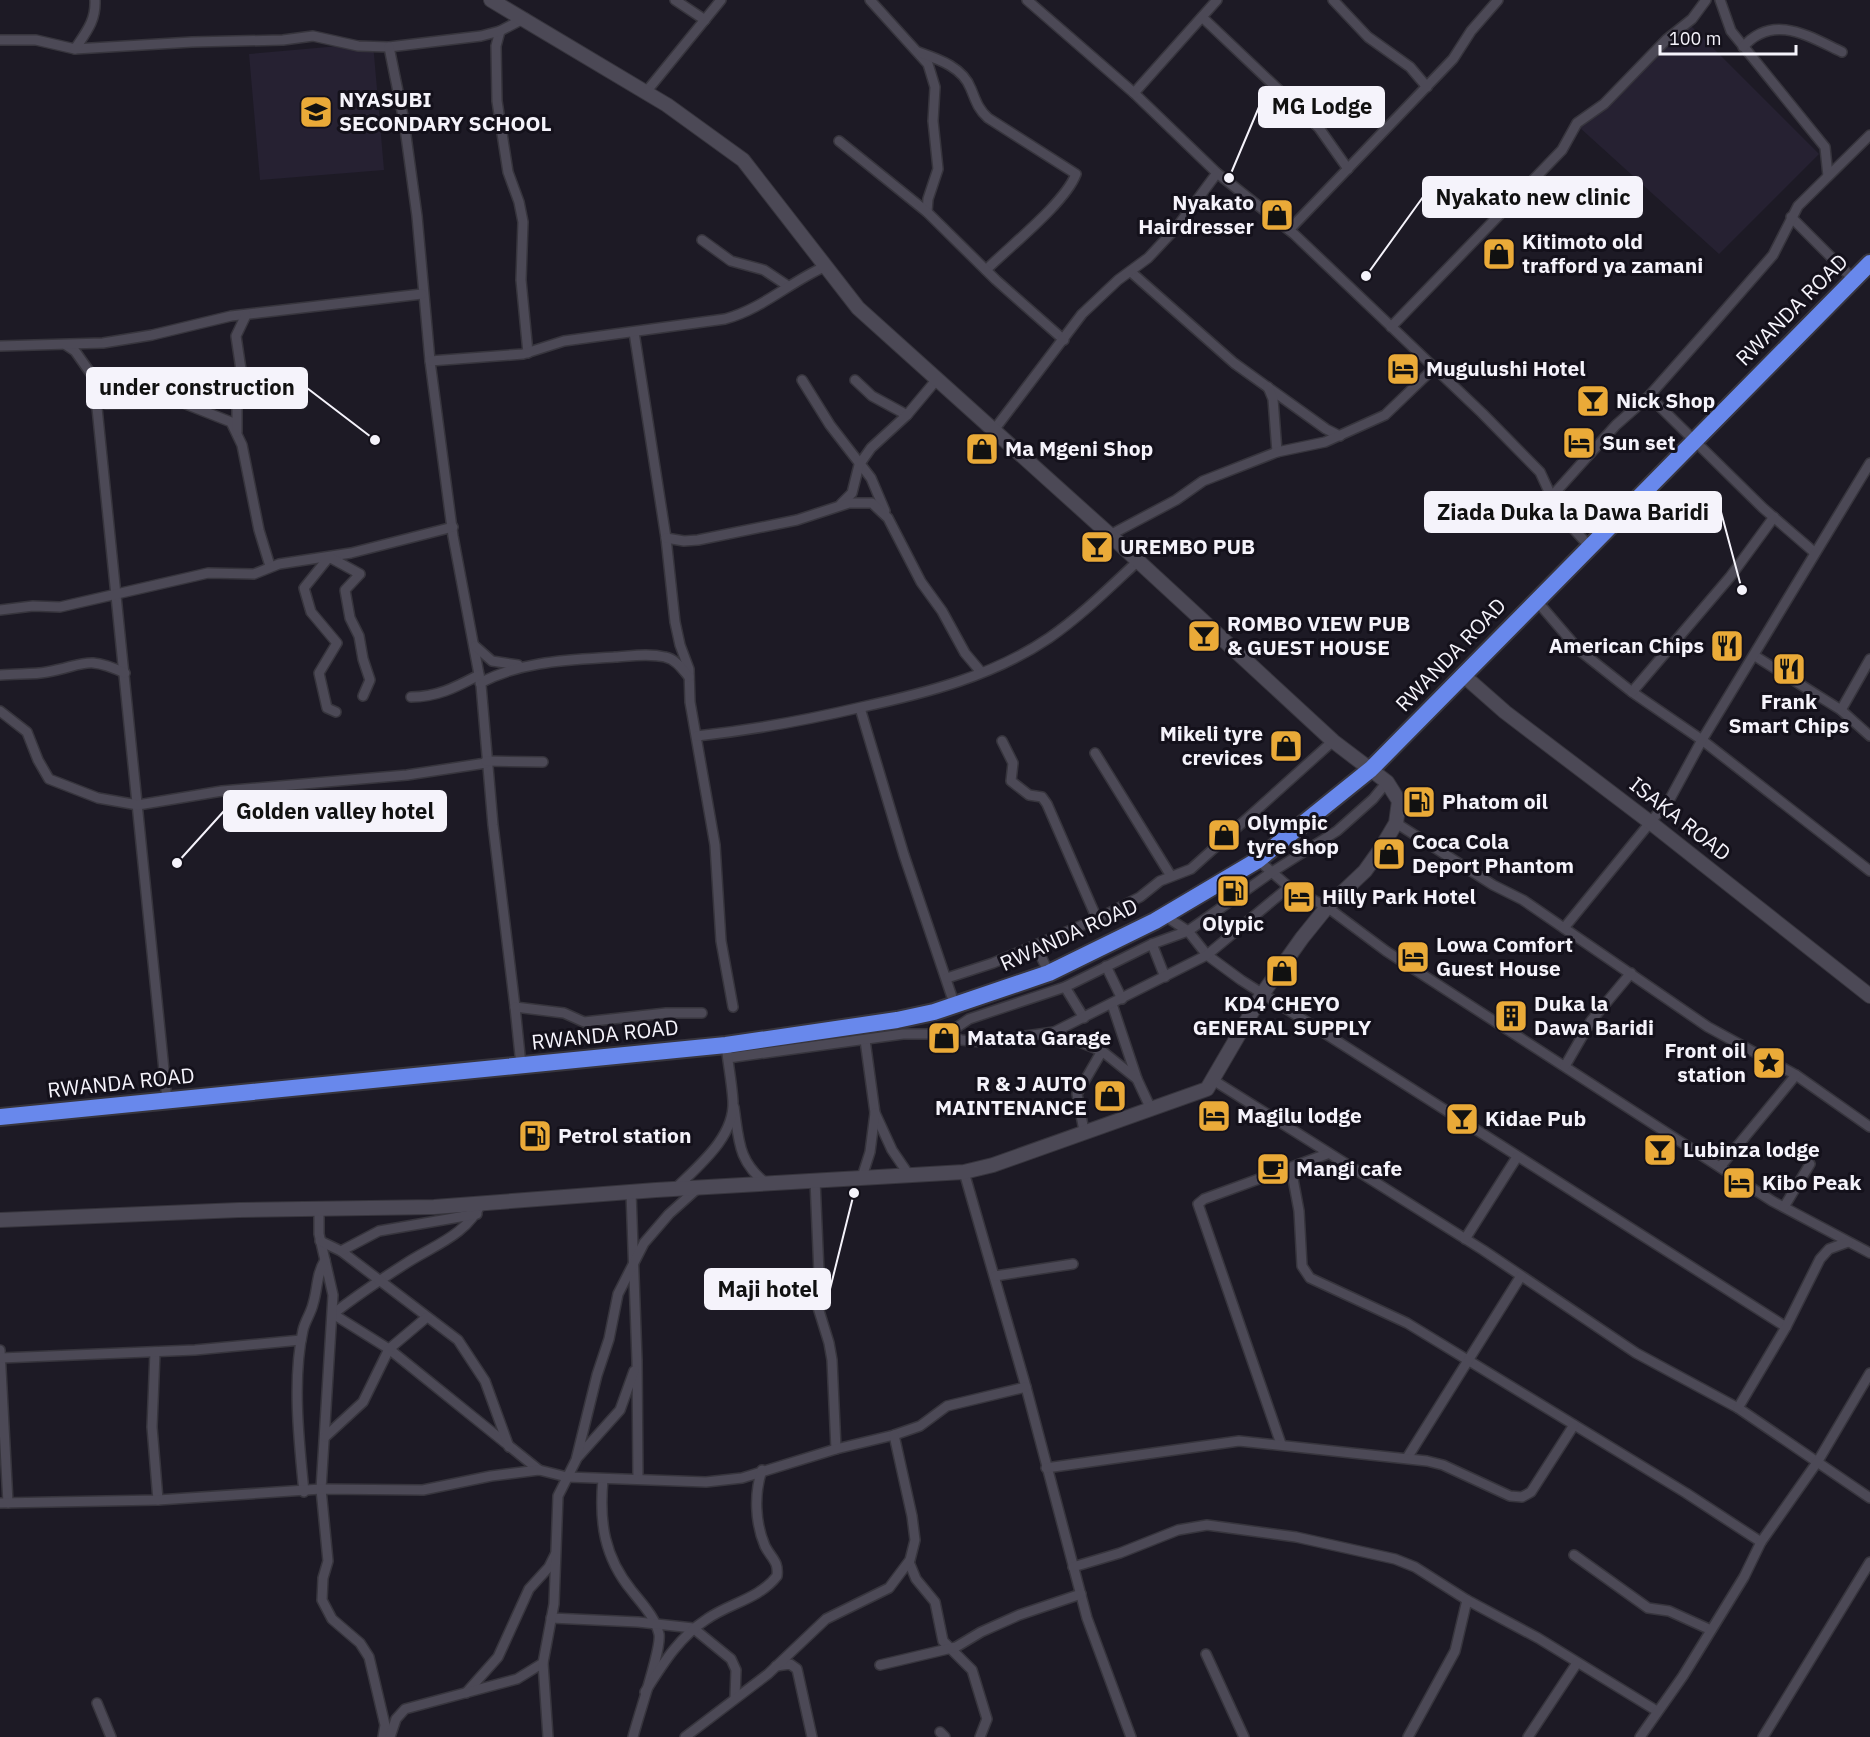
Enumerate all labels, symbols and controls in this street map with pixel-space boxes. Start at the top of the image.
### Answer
scale bar [1660,18,1796,56]
text: 100 m [1669,27,1721,50]
place label: NYASUBI SECONDARY SCHOOL [339,85,552,137]
callout: MG Lodge [1259,87,1384,127]
text: MG Lodge [1272,91,1372,120]
school or university icon: NYASUBI SECONDARY SCHOOL [298,94,334,130]
callout: Nyakato new clinic [1423,177,1642,217]
text: Nyakato new clinic [1435,182,1631,211]
place label: Nyakato Hairdresser [1138,188,1255,240]
shop icon: Nyakato Hairdresser [1259,197,1295,233]
place label: Kitimoto old trafford ya zamani [1522,227,1703,279]
shop icon: Kitimoto old trafford ya zamani [1481,236,1517,272]
street label: RWANDA ROAD [1729,247,1853,371]
hotel icon: Mugulushi Hotel [1385,351,1421,387]
place label: Mugulushi Hotel [1426,354,1586,382]
callout: under construction [87,368,307,408]
text: under construction [99,372,295,401]
bar icon: Nick Shop [1575,383,1611,419]
place label: Nick Shop [1616,386,1715,414]
hotel icon: Sun set [1561,425,1597,461]
place label: Sun set [1602,428,1676,456]
shop icon: Ma Mgeni Shop [964,431,1000,467]
place label: Ma Mgeni Shop [1005,434,1153,462]
callout: Ziada Duka la Dawa Baridi [1425,492,1721,532]
text: Ziada Duka la Dawa Baridi [1437,497,1709,526]
bar icon: UREMBO PUB [1079,529,1115,565]
place label: UREMBO PUB [1120,532,1255,560]
street label: RWANDA ROAD [1389,591,1512,717]
place label: ROMBO VIEW PUB & GUEST HOUSE [1227,609,1410,661]
bar icon: ROMBO VIEW PUB & GUEST HOUSE [1186,618,1222,654]
restaurant icon: American Chips [1709,628,1745,664]
place label: American Chips [1549,631,1704,659]
restaurant icon: Frank Smart Chips [1771,651,1807,687]
place label: Frank Smart Chips [1729,687,1849,739]
place label: Mikeli tyre crevices [1160,719,1263,771]
shop icon: Mikeli tyre crevices [1268,728,1304,764]
street label: ISAKA ROAD [1624,770,1737,867]
fuel station icon: Phatom oil [1401,784,1437,820]
place label: Phatom oil [1442,787,1548,815]
callout: Golden valley hotel [224,791,446,831]
text: Golden valley hotel [236,796,434,825]
place label: Olympic tyre shop [1247,808,1339,860]
shop icon: Olympic tyre shop [1206,817,1242,853]
place label: Coca Cola Deport Phantom [1412,827,1574,879]
shop icon: Coca Cola Deport Phantom [1371,836,1407,872]
fuel station icon: Olypic [1215,873,1251,909]
hotel icon: Hilly Park Hotel [1281,879,1317,915]
place label: Hilly Park Hotel [1322,882,1476,910]
street label: RWANDA ROAD [995,891,1142,977]
place label: Olypic [1202,909,1264,937]
place label: Lowa Comfort Guest House [1436,930,1573,982]
hotel icon: Lowa Comfort Guest House [1395,939,1431,975]
shop icon: KD4 CHEYO GENERAL SUPPLY [1264,953,1300,989]
place label: KD4 CHEYO GENERAL SUPPLY [1193,989,1372,1041]
place label: Duka la Dawa Baridi [1534,989,1654,1041]
building icon: Duka la Dawa Baridi [1493,998,1529,1034]
street label: RWANDA ROAD [530,1012,680,1056]
shop icon: Matata Garage [926,1020,962,1056]
place label: Matata Garage [967,1023,1111,1051]
place label: Front oil station [1664,1036,1746,1088]
place icon: Front oil station [1751,1045,1787,1081]
street label: RWANDA ROAD [46,1060,196,1104]
place label: R & J AUTO MAINTENANCE [935,1069,1087,1121]
shop icon: R & J AUTO MAINTENANCE [1092,1078,1128,1114]
hotel icon: Magilu lodge [1196,1098,1232,1134]
place label: Magilu lodge [1237,1101,1362,1129]
bar icon: Kidae Pub [1444,1101,1480,1137]
place label: Kidae Pub [1485,1104,1586,1132]
fuel station icon: Petrol station [517,1118,553,1154]
place label: Petrol station [558,1121,691,1149]
bar icon: Lubinza lodge [1642,1132,1678,1168]
place label: Lubinza lodge [1683,1135,1820,1163]
cafe icon: Mangi cafe [1255,1151,1291,1187]
place label: Mangi cafe [1296,1154,1403,1182]
hotel icon: Kibo Peak [1721,1165,1757,1201]
place label: Kibo Peak [1762,1168,1862,1196]
callout: Maji hotel [705,1269,830,1309]
text: Maji hotel [717,1274,819,1303]

